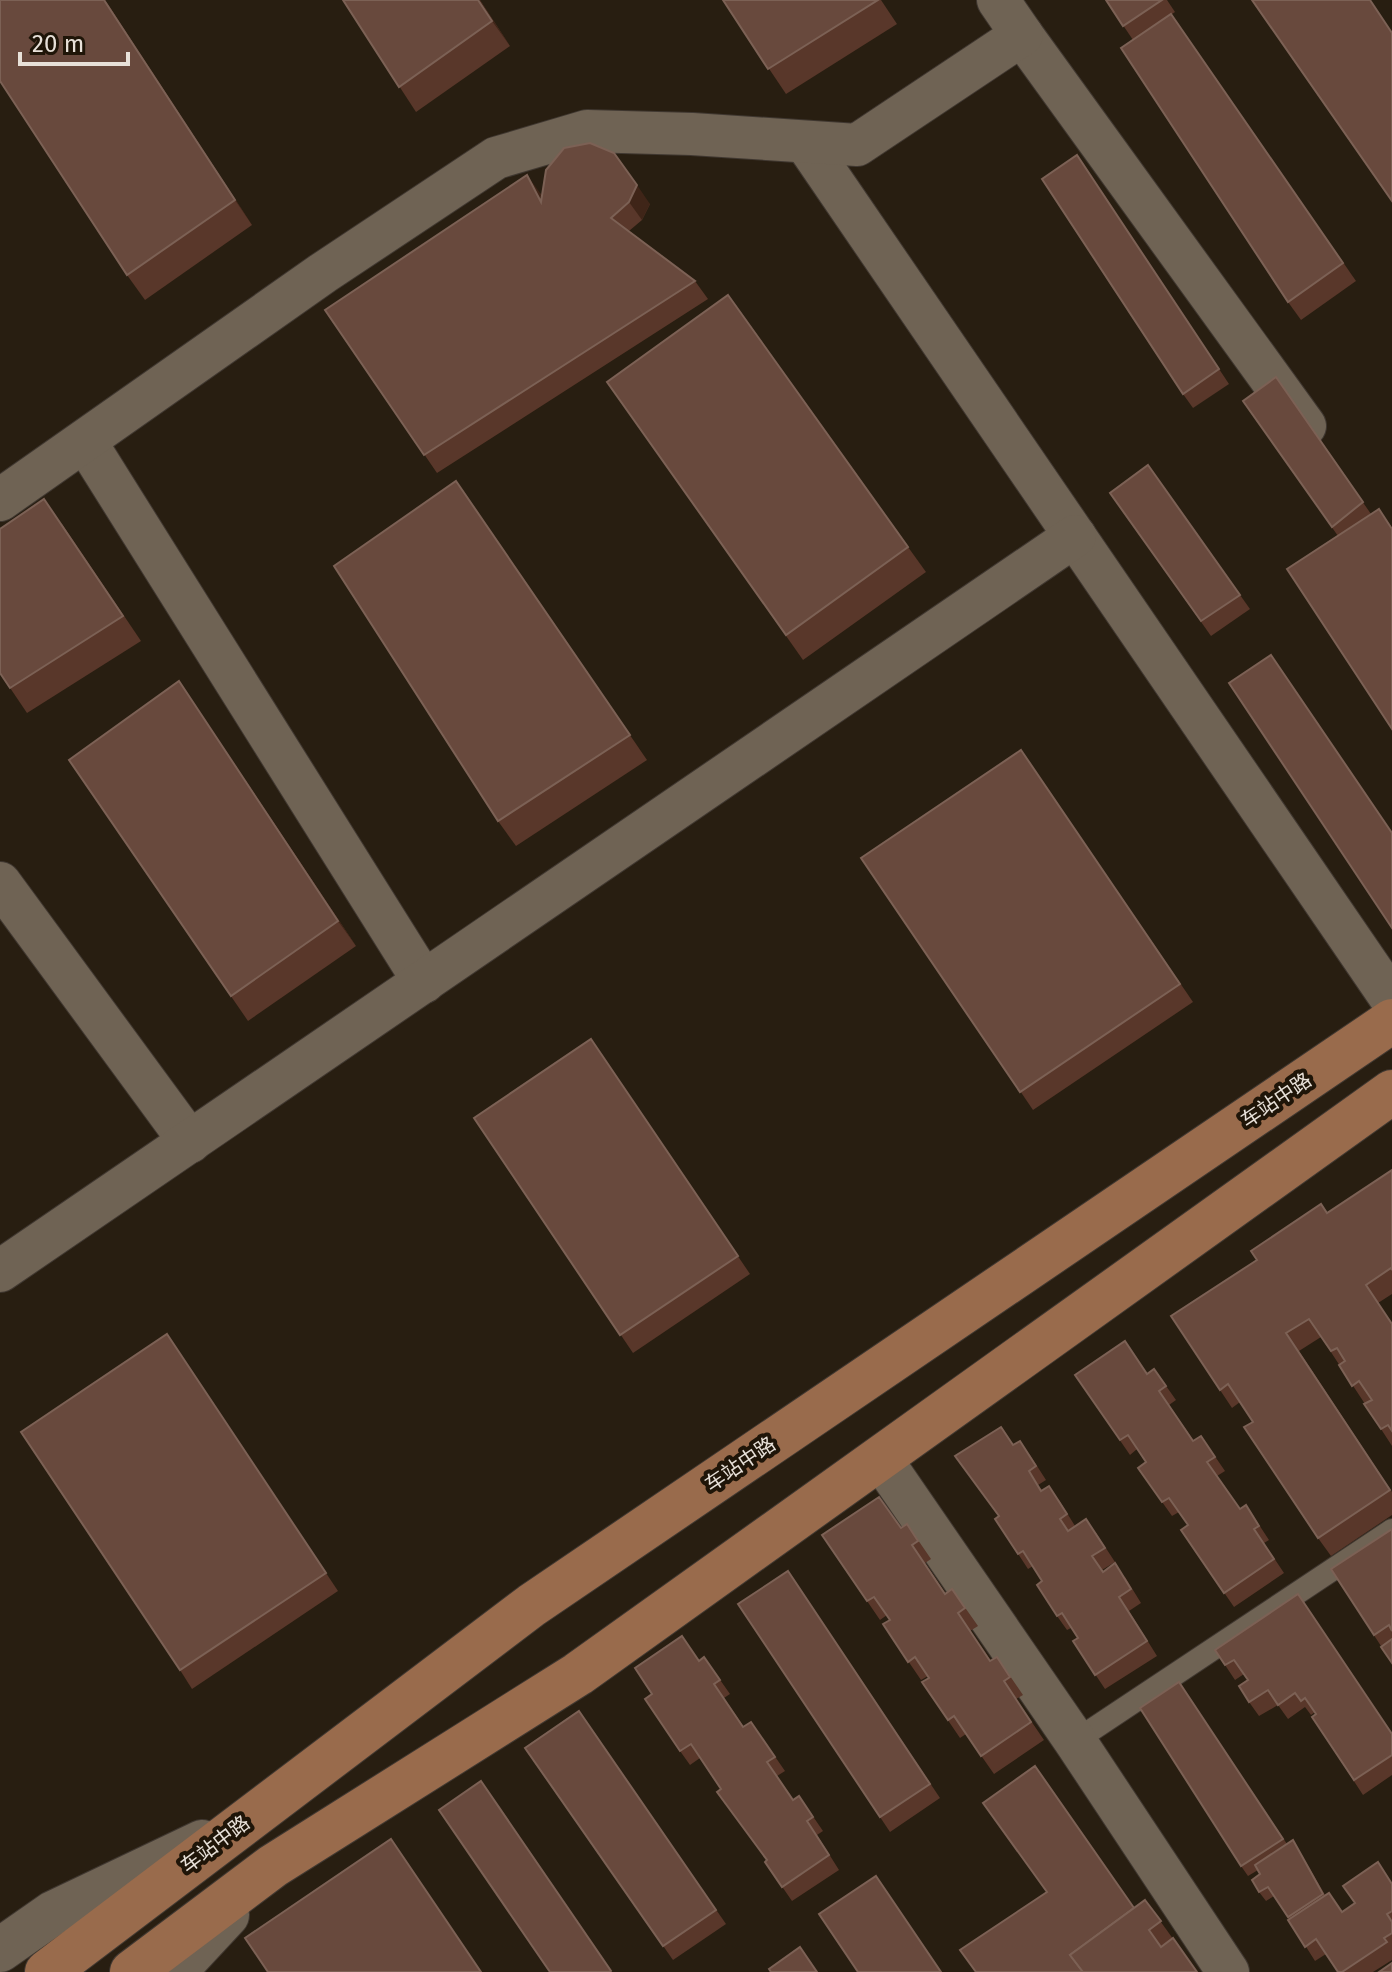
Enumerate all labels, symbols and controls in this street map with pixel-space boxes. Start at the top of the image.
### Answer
scale bar [20,16,128,66]
text: 20 m [32,30,84,58]
street label: 车站中路 [1236,1068,1316,1132]
street label: 车站中路 [700,1432,780,1496]
street label: 车站中路 [176,1810,254,1878]

